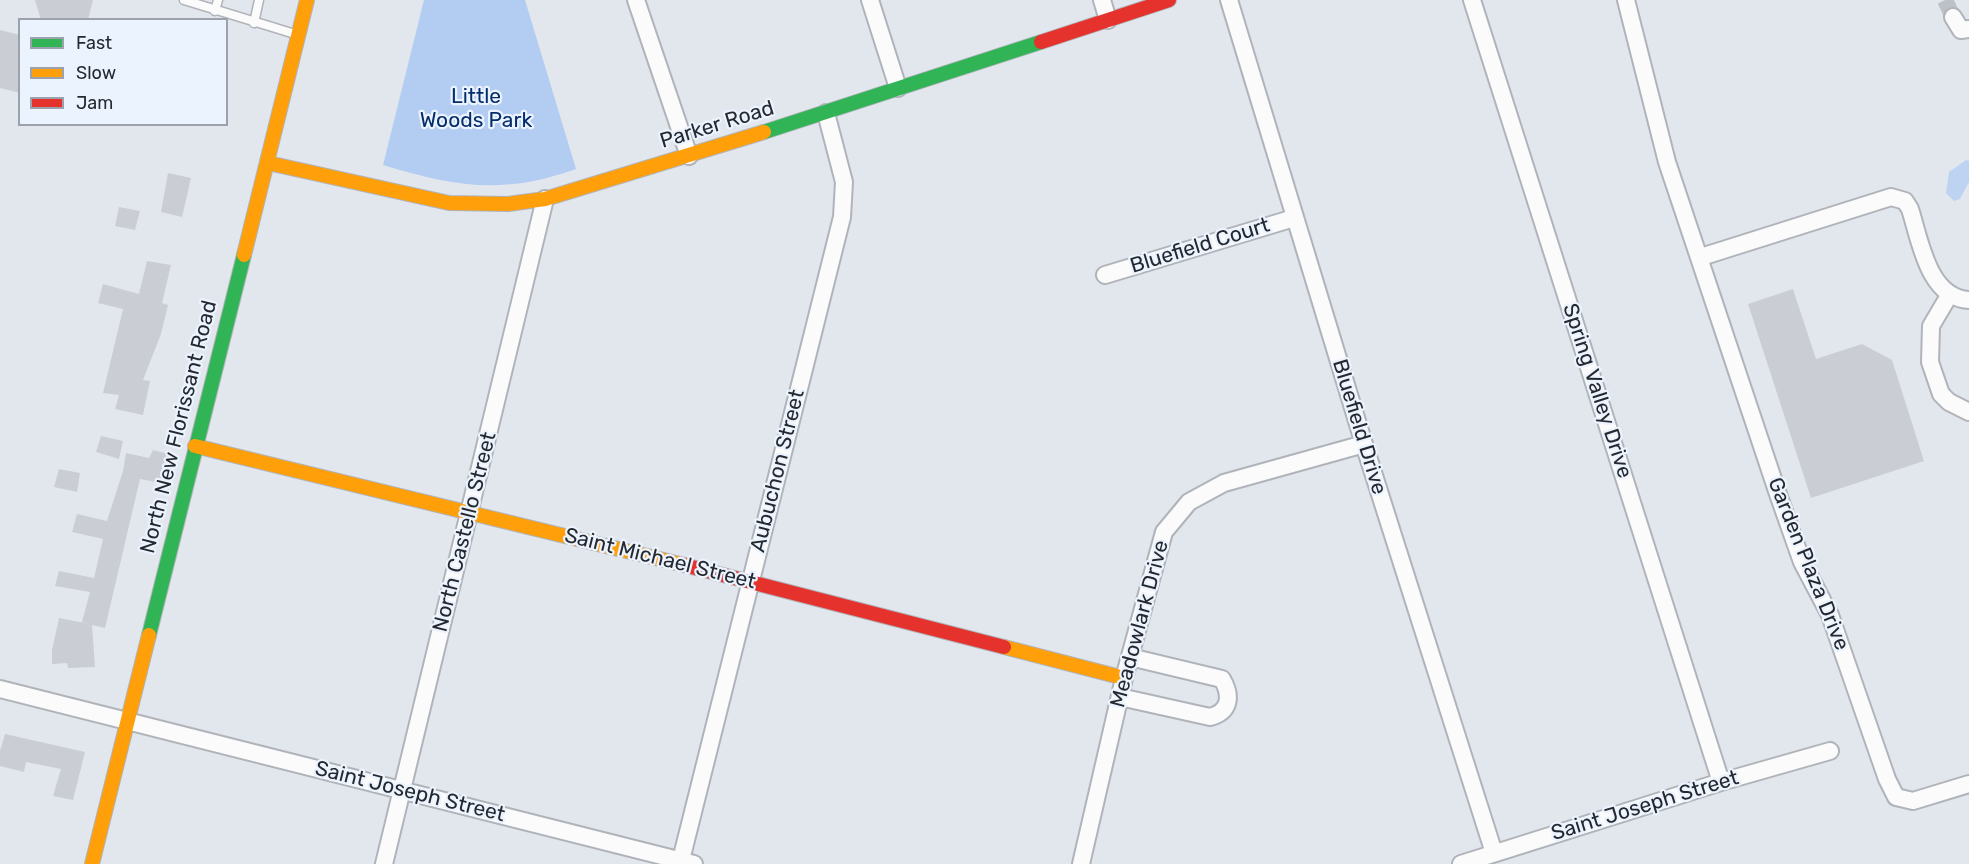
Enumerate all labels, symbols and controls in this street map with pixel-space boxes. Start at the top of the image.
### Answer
legend [18,18,228,126]
text: Fast [76,32,112,54]
text: Slow [76,62,116,84]
park label: Little Woods Park [420,84,532,134]
text: Jam [76,92,113,114]
street label: Parker Road [657,96,777,154]
street label: Bluefield Court [1127,213,1273,279]
street label: North New Florissant Road [135,298,223,556]
street label: Spring Valley Drive [1557,301,1637,481]
street label: Bluefield Drive [1326,356,1392,498]
street label: Aubuchon Street [746,387,810,555]
street label: North Castello Street [428,429,502,635]
street label: Garden Plaza Drive [1762,474,1854,654]
street label: Saint Michael Street [562,523,758,595]
street label: Meadowlark Drive [1106,538,1174,710]
street label: Saint Joseph Street [313,756,507,828]
street label: Saint Joseph Street [1548,765,1742,847]

